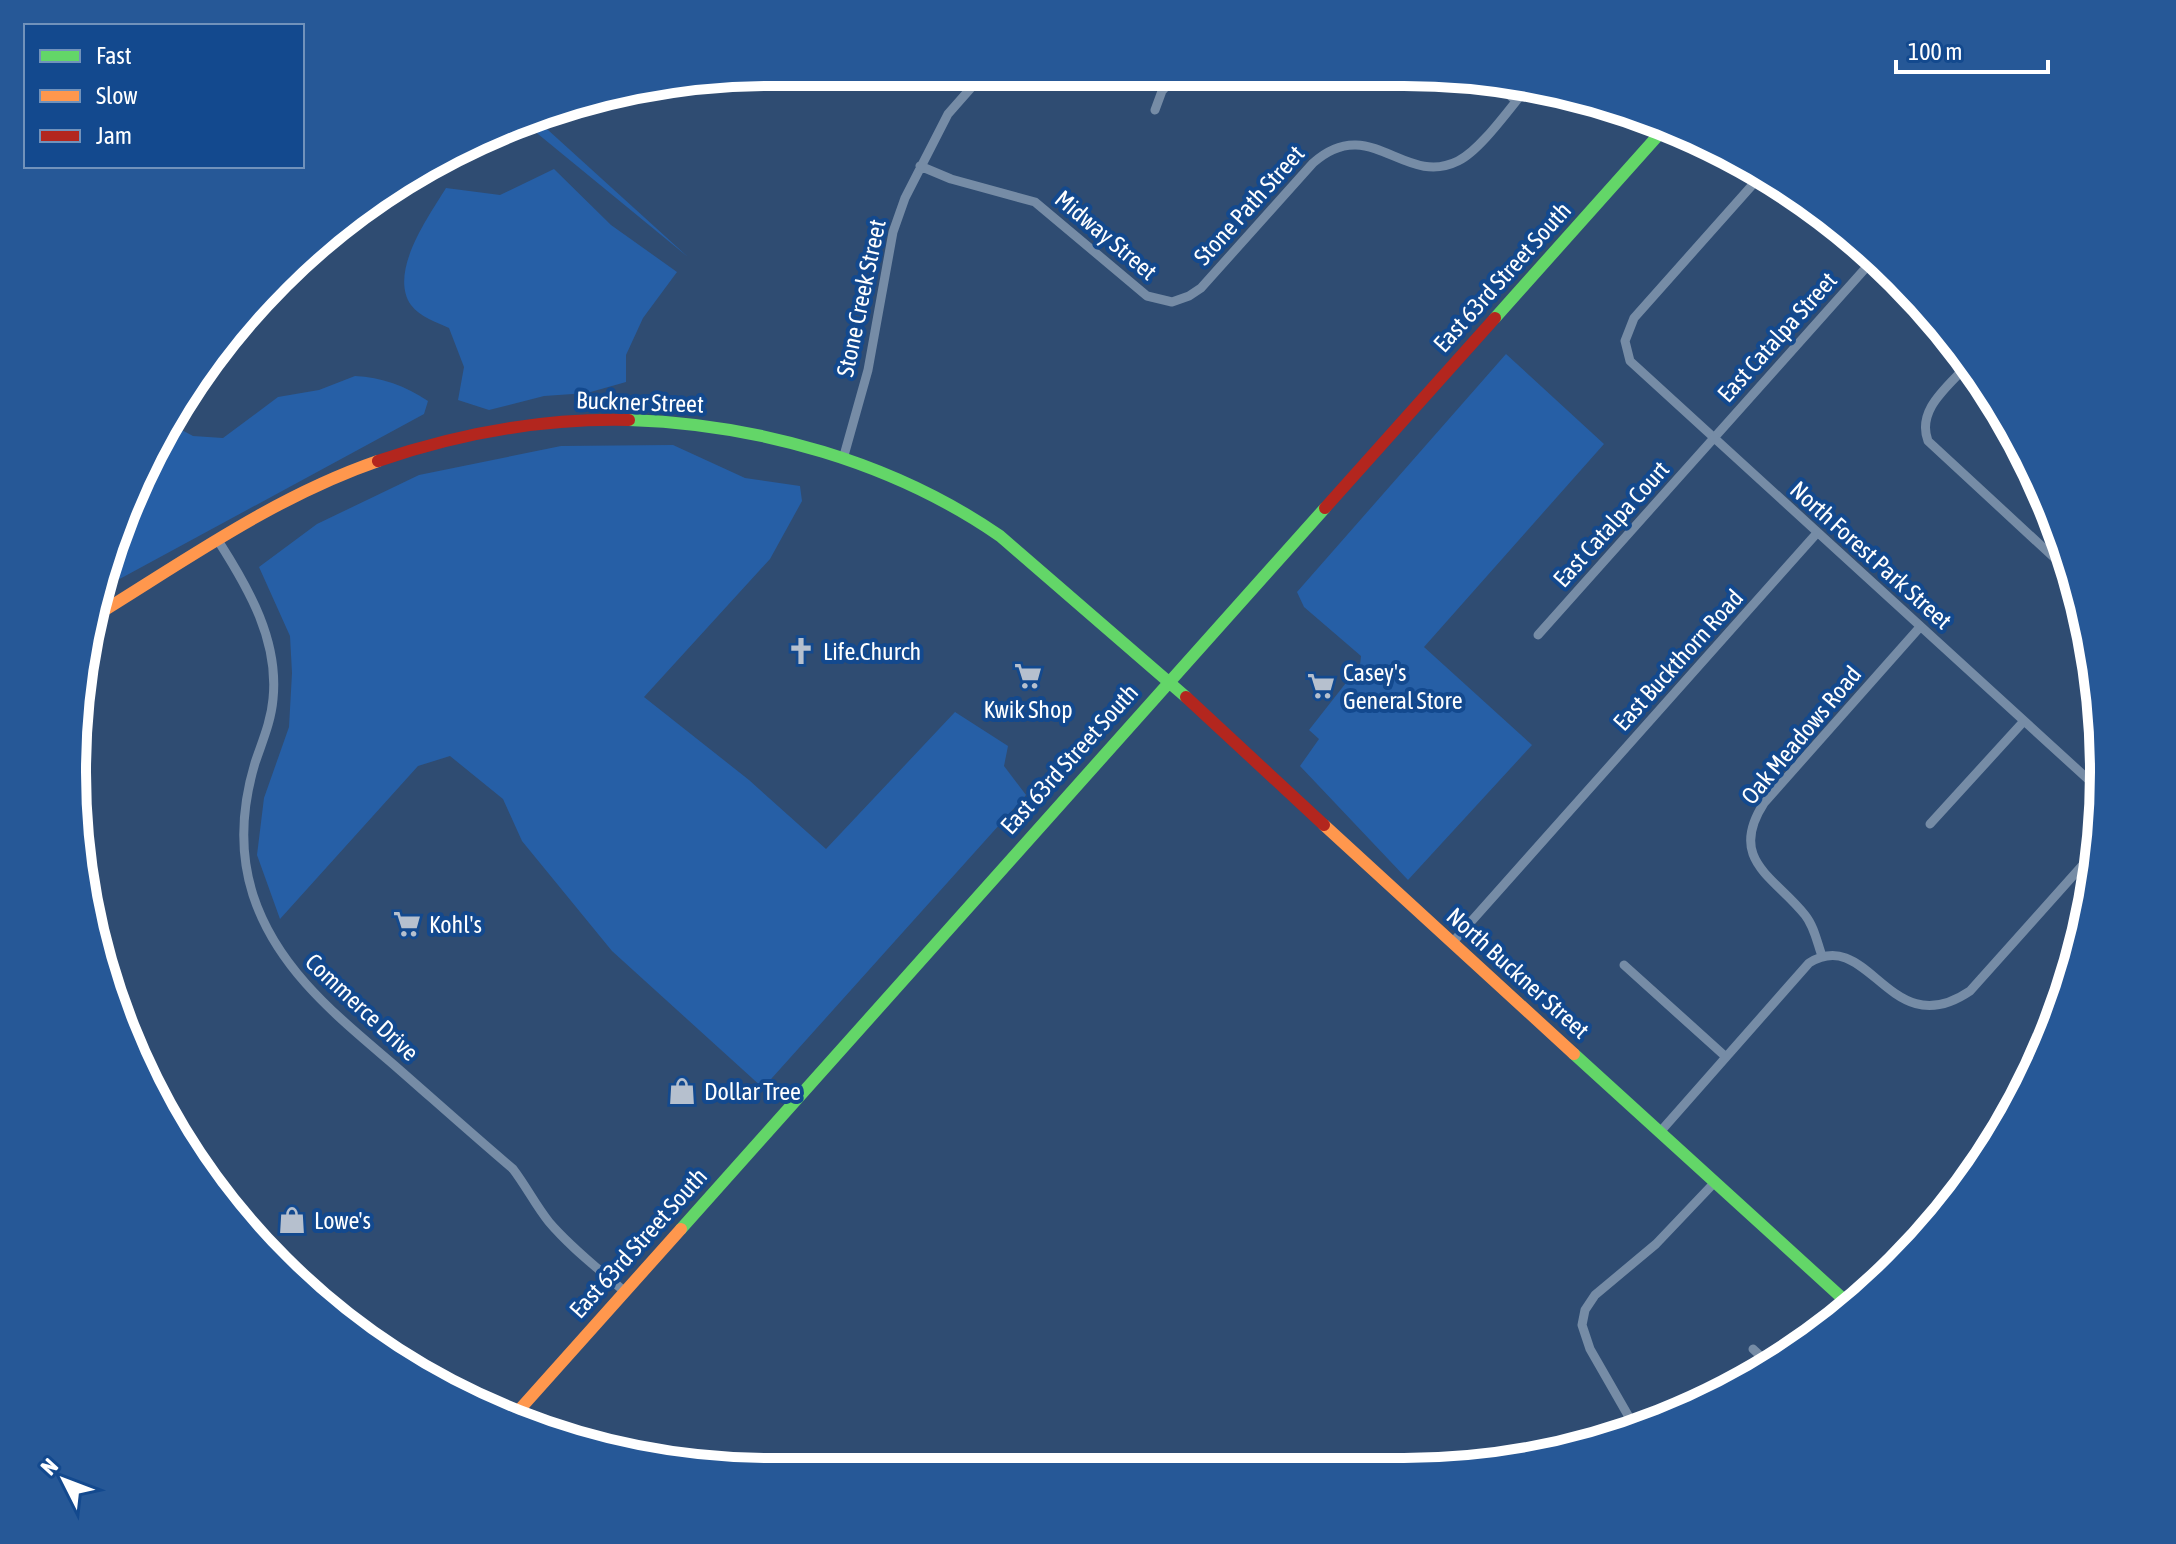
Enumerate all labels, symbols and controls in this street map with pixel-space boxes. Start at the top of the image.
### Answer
legend [24,24,304,168]
scale bar [1896,24,2048,74]
text: 100 m [1908,38,1962,65]
text: Fast [96,42,132,69]
text: Slow [96,82,138,109]
text: Jam [96,122,132,149]
street label: Stone Path Street [1189,140,1310,270]
street label: Midway Street [1050,185,1162,285]
street label: East 63rd Street South [1428,197,1576,357]
street label: Stone Creek Street [831,217,891,379]
street label: East Catalpa Street [1712,267,1842,407]
street label: Buckner Street [576,386,705,418]
street label: East Catalpa Court [1548,456,1675,592]
street label: North Forest Park Street [1785,476,1957,634]
street label: East Buckthorn Road [1608,584,1748,736]
church icon: Life.Church [786,636,816,666]
place label: Life.Church [823,638,921,665]
place label: Casey's General Store [1343,659,1463,714]
supermarket icon: Kwik Shop [1013,661,1043,691]
street label: Oak Meadows Road [1736,661,1866,809]
supermarket icon: Casey's General Store [1306,671,1336,701]
street label: East 63rd Street South [995,679,1143,839]
place label: Kwik Shop [983,696,1073,723]
street label: North Buckner Street [1441,902,1595,1044]
supermarket icon: Kohl's [392,909,422,939]
place label: Kohl's [429,911,482,938]
street label: Commerce Drive [300,948,424,1066]
shop icon: Dollar Tree [667,1076,697,1106]
place label: Dollar Tree [704,1078,801,1105]
street label: East 63rd Street South [564,1163,712,1323]
shop icon: Lowe's [277,1205,307,1235]
place label: Lowe's [314,1207,371,1234]
north arrow [24,1440,104,1520]
text: N [35,1453,63,1480]

